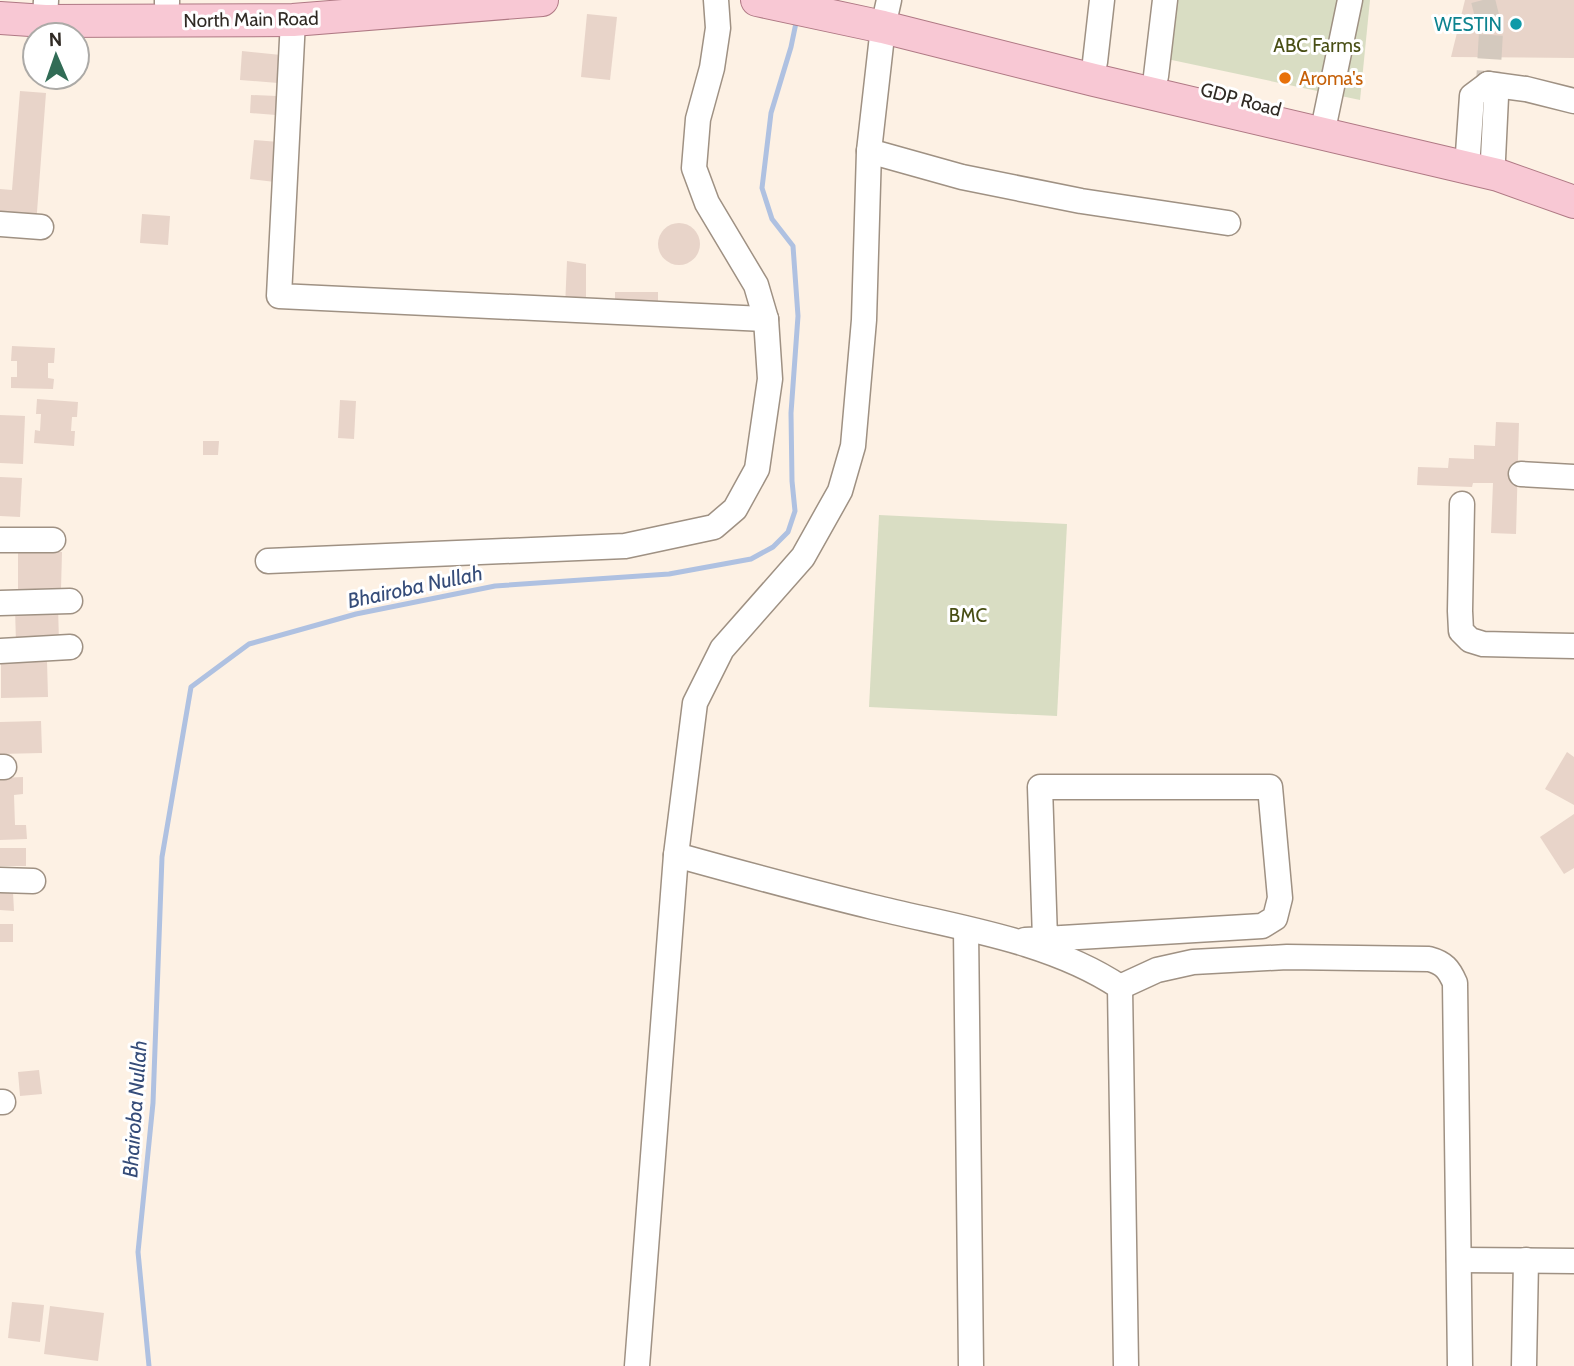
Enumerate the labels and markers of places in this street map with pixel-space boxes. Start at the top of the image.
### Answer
place label: WESTIN [1434,13,1502,36]
marker: WESTIN [1508,16,1524,32]
place label: Aroma's [1299,67,1363,90]
marker: Aroma's [1277,70,1293,86]

